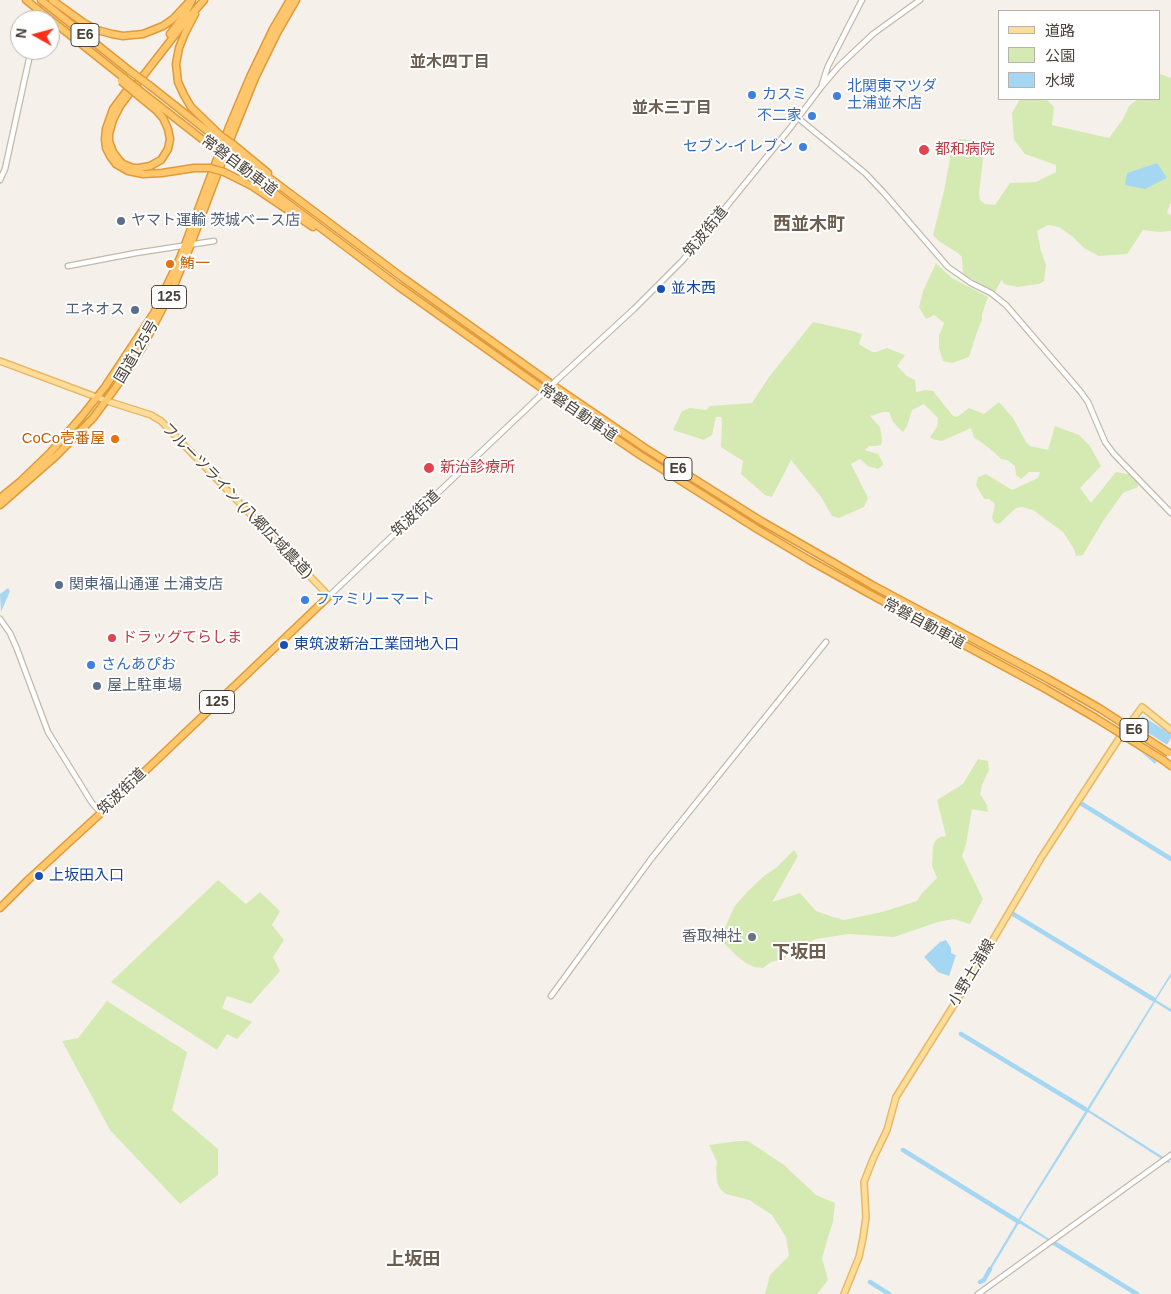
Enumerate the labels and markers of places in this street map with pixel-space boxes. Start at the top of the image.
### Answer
place label: 北関東マツダ 土浦並木店 [847,78,937,113]
place label: カスミ [762,86,807,104]
marker: カスミ [746,89,758,101]
marker: 北関東マツダ 土浦並木店 [831,90,843,102]
place label: 不二家 [757,107,802,125]
marker: 不二家 [806,110,818,122]
place label: セブン-イレブン [683,138,793,156]
marker: セブン-イレブン [797,141,809,153]
place label: 都和病院 [935,141,995,159]
marker: 都和病院 [917,143,931,157]
place label: ヤマト運輸 茨城ベース店 [131,212,300,230]
marker: ヤマト運輸 茨城ベース店 [115,215,127,227]
place label: 鮪一 [180,255,210,273]
marker: 鮪一 [164,258,176,270]
place label: 並木西 [671,280,716,298]
marker: 並木西 [655,283,667,295]
place label: エネオス [65,301,125,319]
marker: エネオス [129,304,141,316]
place label: CoCo壱番屋 [22,430,105,448]
marker: CoCo壱番屋 [109,433,121,445]
place label: 新治診療所 [440,459,515,477]
marker: 新治診療所 [422,461,436,475]
place label: 関東福山通運 土浦支店 [69,576,223,594]
marker: 関東福山通運 土浦支店 [53,579,65,591]
place label: ファミリーマート [315,591,435,609]
marker: ファミリーマート [299,594,311,606]
place label: ドラッグてらしま [122,629,242,647]
marker: ドラッグてらしま [106,632,118,644]
place label: 東筑波新治工業団地入口 [294,636,459,654]
marker: 東筑波新治工業団地入口 [278,639,290,651]
place label: さんあぴお [101,656,176,674]
marker: さんあぴお [85,659,97,671]
place label: 屋上駐車場 [107,677,182,695]
marker: 屋上駐車場 [91,680,103,692]
place label: 上坂田入口 [49,867,124,885]
marker: 上坂田入口 [33,870,45,882]
place label: 香取神社 [682,928,742,946]
marker: 香取神社 [746,931,758,943]

